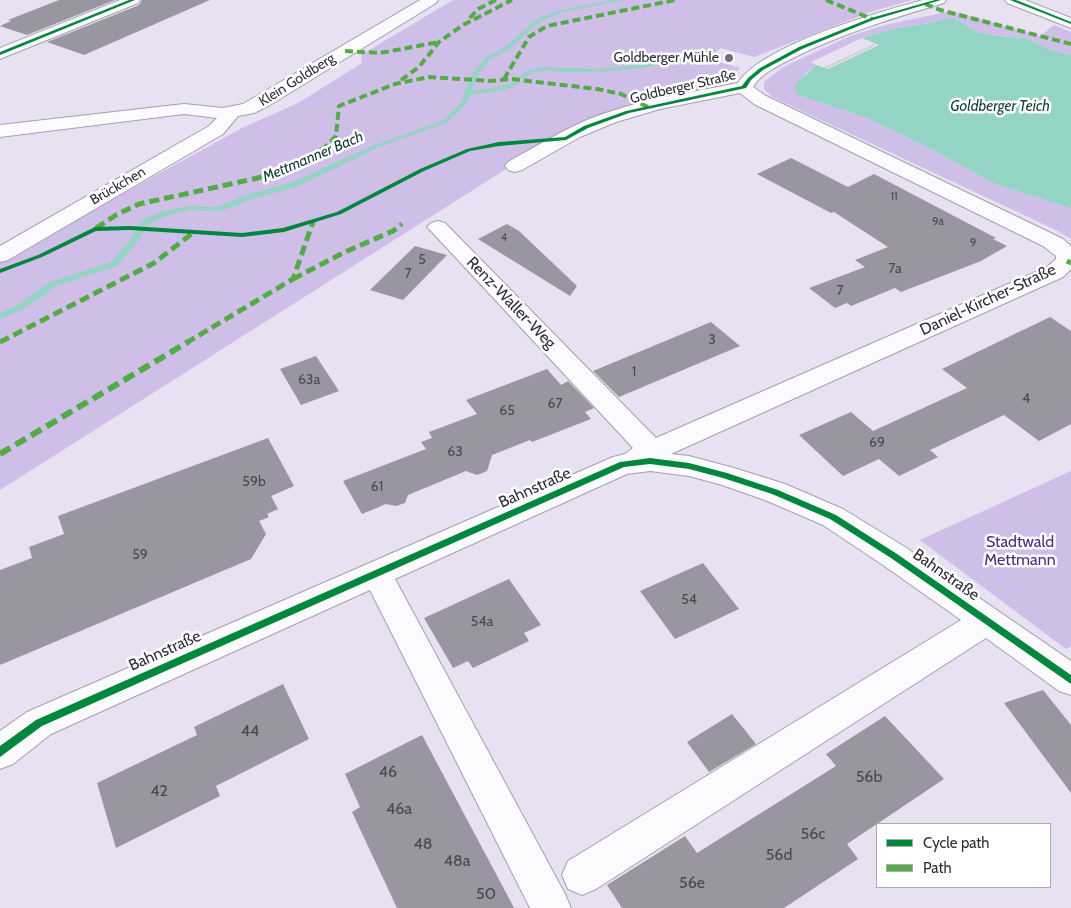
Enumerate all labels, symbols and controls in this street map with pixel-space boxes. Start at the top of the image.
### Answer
street label: Klein Goldberg [256,50,338,110]
place label: Goldberger Mühle [613,50,719,66]
marker: Goldberger Mühle [723,52,735,64]
street label: Goldberger Straße [629,67,737,107]
water label: Goldberger Teich [950,98,1050,116]
water label: Mettmanner Bach [260,128,366,186]
street label: Brückchen [87,163,149,209]
house number: 11 [890,190,898,204]
house number: 9a [932,215,944,229]
house number: 4 [501,231,507,245]
house number: 9 [970,236,976,250]
house number: 5 [418,252,426,268]
street label: Renz-Waller-Weg [462,253,560,353]
street label: Daniel-Kircher-Straße [917,260,1059,340]
house number: 7a [888,261,902,277]
house number: 7 [404,266,412,282]
house number: 7 [836,283,844,299]
house number: 3 [708,332,716,348]
house number: 1 [632,364,636,380]
house number: 63a [298,372,320,388]
house number: 4 [1022,391,1030,407]
house number: 67 [548,396,562,412]
house number: 65 [499,403,515,419]
house number: 69 [869,435,885,451]
house number: 63 [447,444,463,460]
street label: Bahnstraße [496,464,574,512]
house number: 59b [242,474,266,490]
house number: 61 [371,479,383,495]
park label: Stadtwald Mettmann [984,532,1056,570]
street label: Bahnstraße [909,545,983,605]
house number: 59 [132,547,148,563]
house number: 54 [681,592,697,608]
house number: 54a [471,614,493,630]
street label: Bahnstraße [126,627,204,675]
house number: 44 [241,721,259,741]
house number: 46 [379,762,397,782]
house number: 56b [856,767,882,787]
house number: 42 [150,781,168,801]
house number: 46a [386,799,412,819]
legend [876,823,1051,888]
house number: 56c [800,824,826,844]
house number: 48 [414,834,432,854]
text: Cycle path [923,834,989,852]
house number: 56d [766,845,792,865]
house number: 48a [444,851,470,871]
text: Path [923,859,952,877]
house number: 56e [679,873,705,893]
house number: 50 [476,884,496,904]

